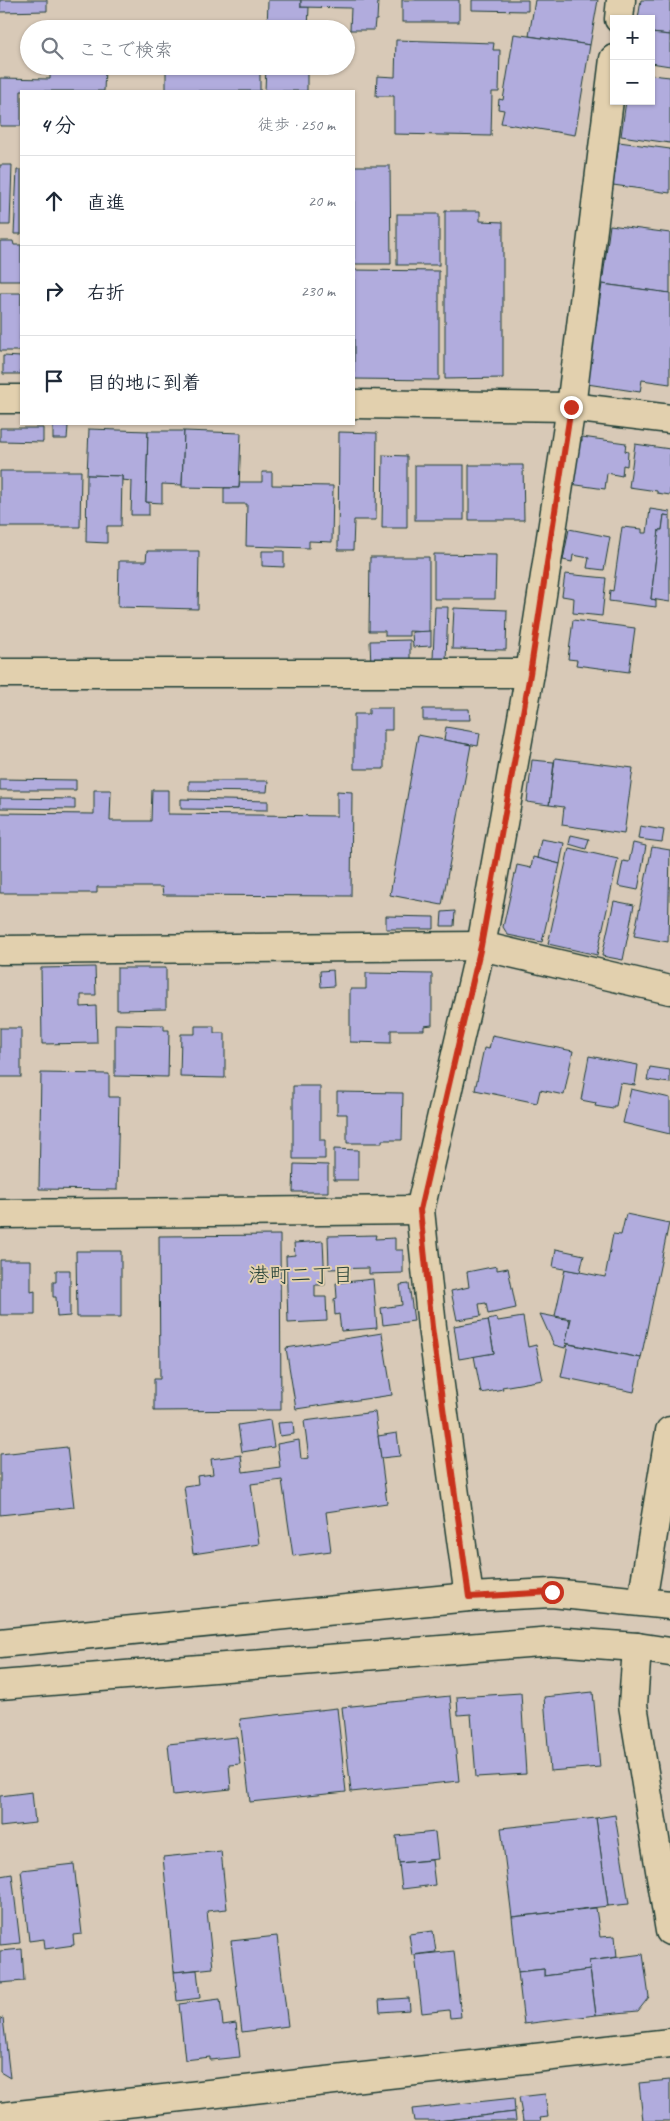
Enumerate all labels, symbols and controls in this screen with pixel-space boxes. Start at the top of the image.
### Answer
map controls [610,15,655,105]
button: + [610,15,655,60]
search box [20,20,355,75]
icon: search [38,34,66,62]
text: ここで検索 [78,38,173,62]
button: − [610,60,655,105]
text: 4 分 [40,112,76,138]
text: 徒歩 · 250 m [258,115,335,135]
icon: ahead [40,187,68,215]
text: 直進 [87,191,125,215]
text: 20 m [308,191,335,211]
icon: right [40,277,68,305]
text: 右折 [87,281,125,305]
text: 230 m [301,281,335,301]
icon: arrive [40,367,68,395]
text: 目的地に到着 [87,371,201,395]
route end [560,396,583,419]
district label: 港町二丁目 [249,1262,354,1288]
route start [541,1581,564,1604]

